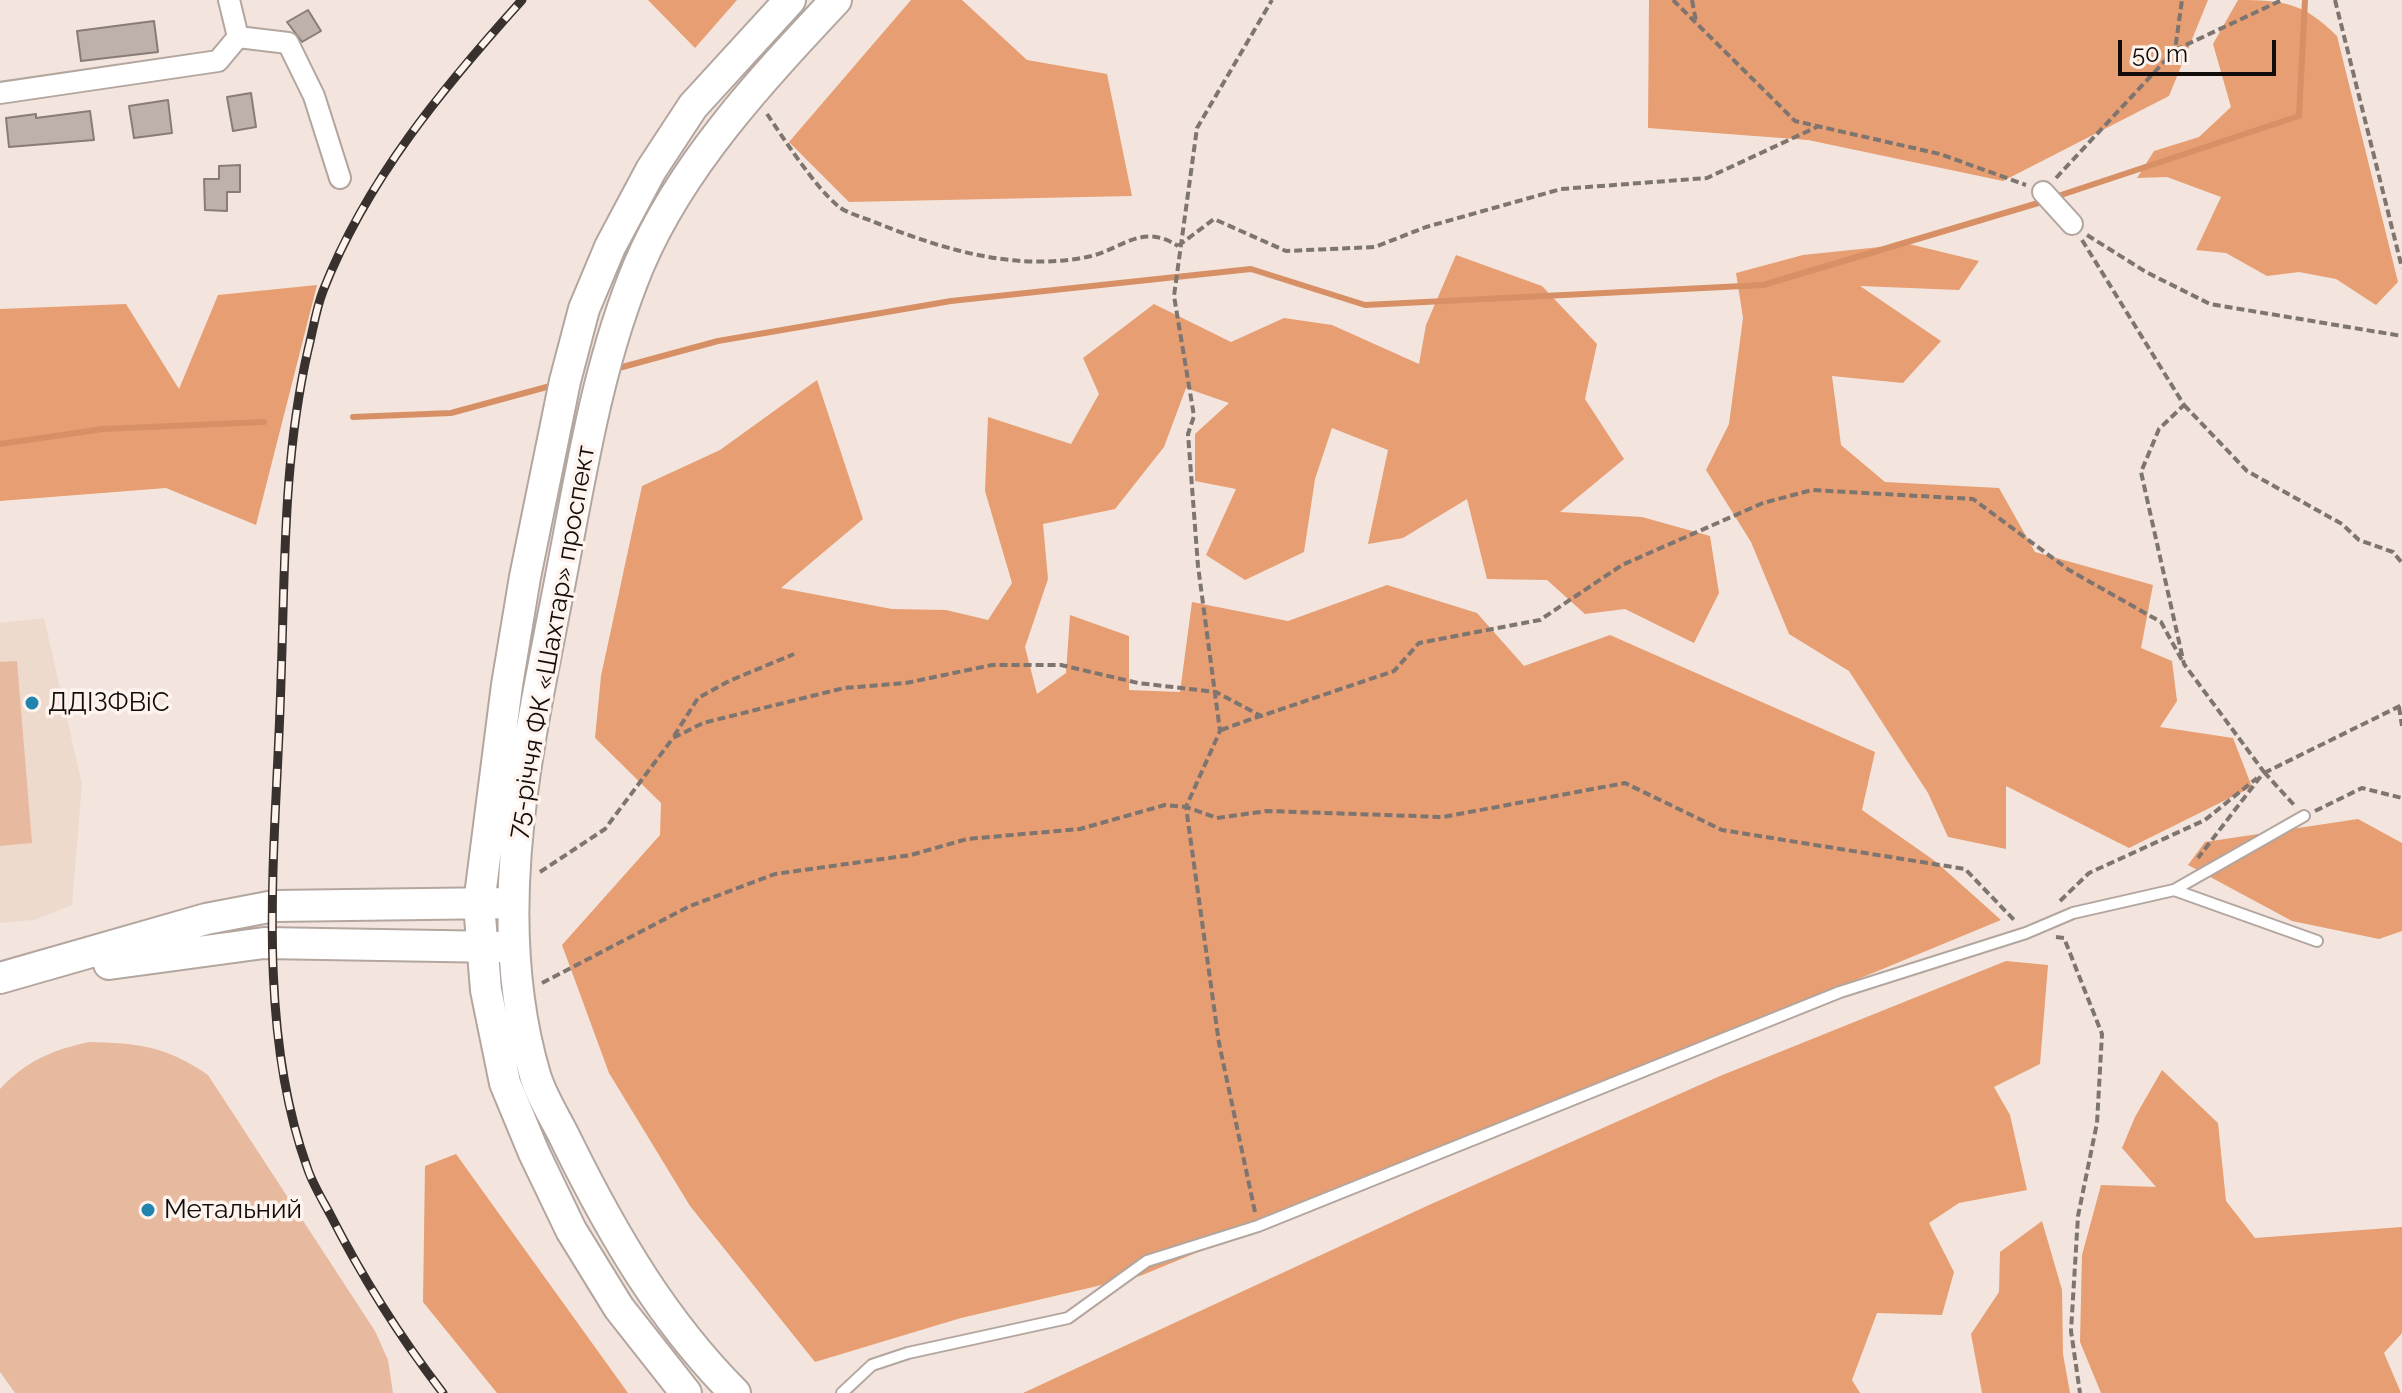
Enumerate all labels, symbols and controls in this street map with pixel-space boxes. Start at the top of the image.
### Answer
scale bar [2122,24,2280,74]
text: 50 m [2132,39,2188,68]
street label: 75-річчя ФК «Шахтар» проспект [502,443,602,841]
place label: ДДІЗФВіС [48,687,169,719]
marker: ДДІЗФВіС [23,694,41,712]
place label: Метальний [164,1194,302,1226]
marker: Метальний [139,1201,157,1219]

